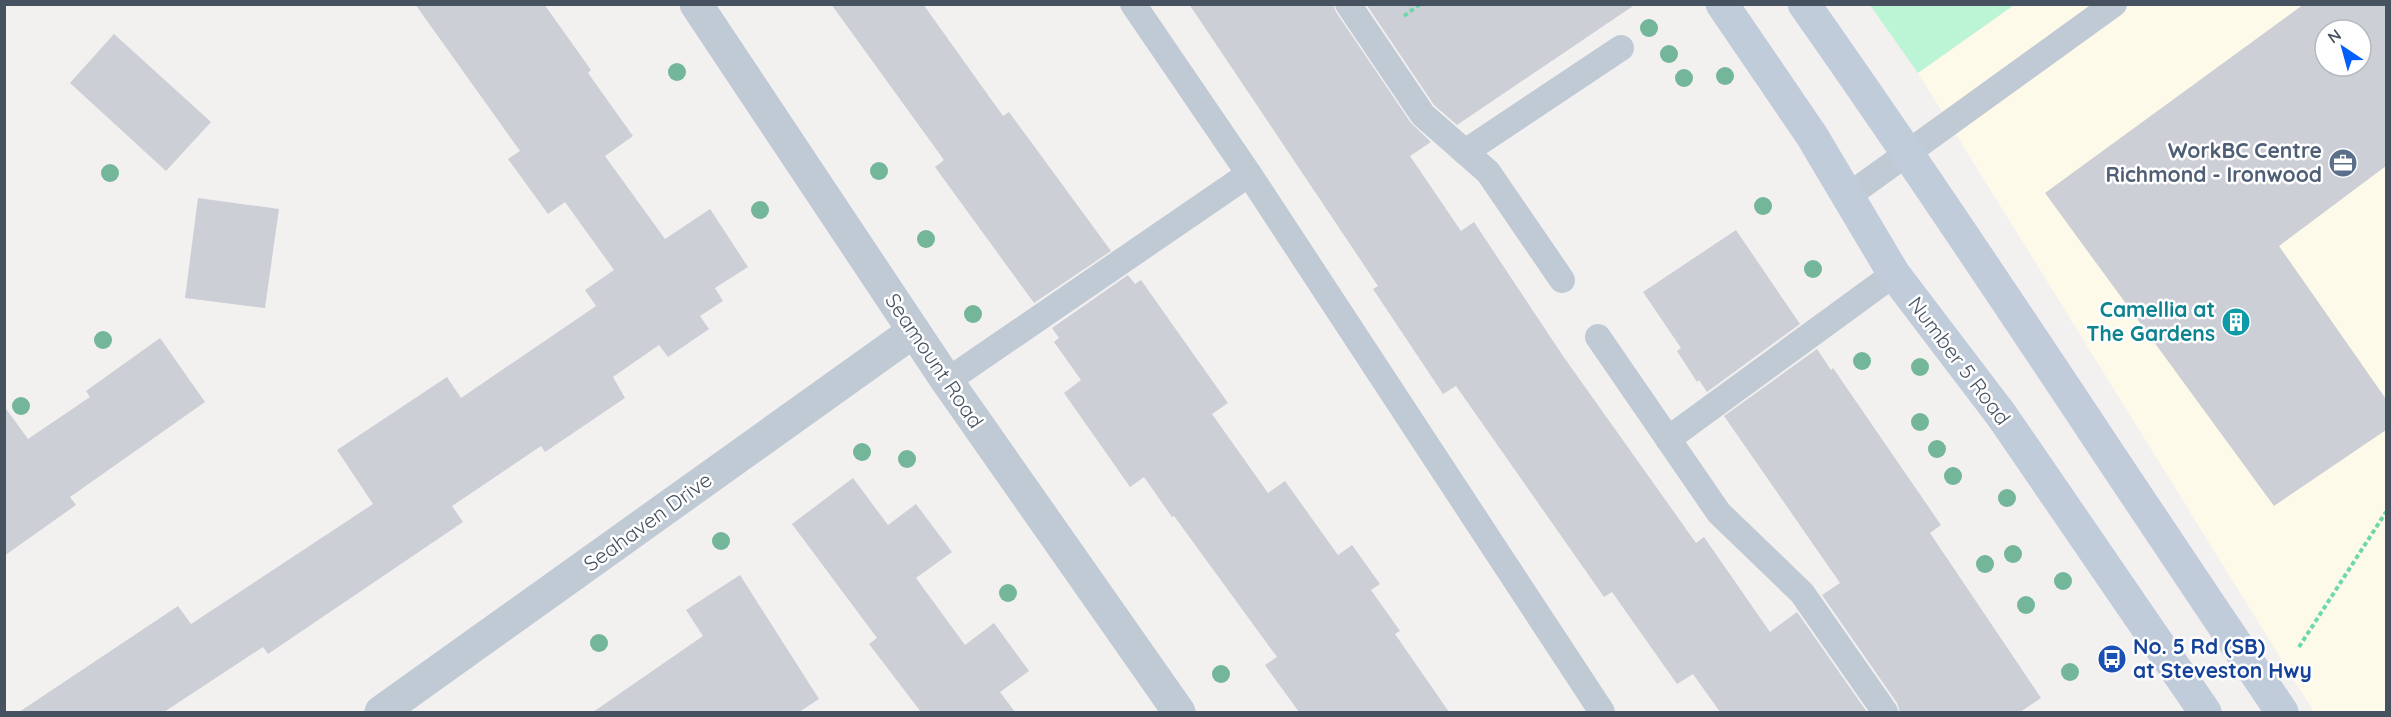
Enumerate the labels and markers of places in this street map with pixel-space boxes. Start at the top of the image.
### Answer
place label: WorkBC Centre Richmond - Ironwood [2106,137,2322,187]
office icon: WorkBC Centre Richmond - Ironwood [2327,147,2359,179]
place label: Camellia at The Gardens [2086,296,2215,346]
building icon: Camellia at The Gardens [2220,306,2252,338]
place label: No. 5 Rd (SB) at Steveston Hwy [2133,633,2312,683]
bus stop icon: No. 5 Rd (SB) at Steveston Hwy [2096,643,2128,675]

